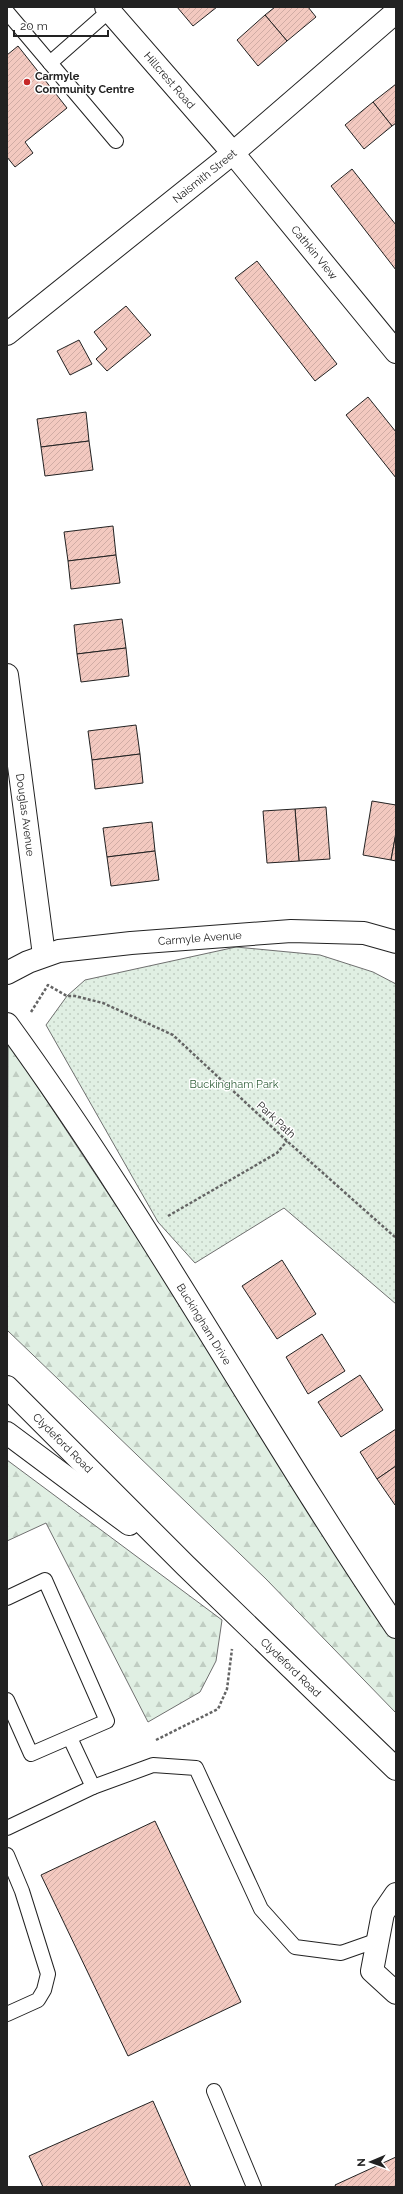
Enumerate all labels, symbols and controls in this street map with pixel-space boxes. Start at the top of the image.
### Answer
scale bar [14,12,108,38]
text: 20 m [20,19,48,33]
street label: Hillcrest Road [141,49,198,111]
place label: Carmyle Community Centre [35,70,135,96]
marker: Carmyle Community Centre [22,77,32,87]
street label: Naismith Street [170,146,239,205]
street label: Cathkin View [289,223,340,282]
street label: Douglas Avenue [14,773,37,857]
street label: Carmyle Avenue [157,928,243,947]
park label: Buckingham Park [189,1078,279,1091]
street label: Park Path [254,1099,298,1141]
street label: Buckingham Drive [174,1281,234,1367]
street label: Clydeford Road [30,1410,96,1476]
street label: Clydeford Road [258,1635,324,1700]
north arrow [351,2142,391,2182]
text: N [355,2158,368,2167]

